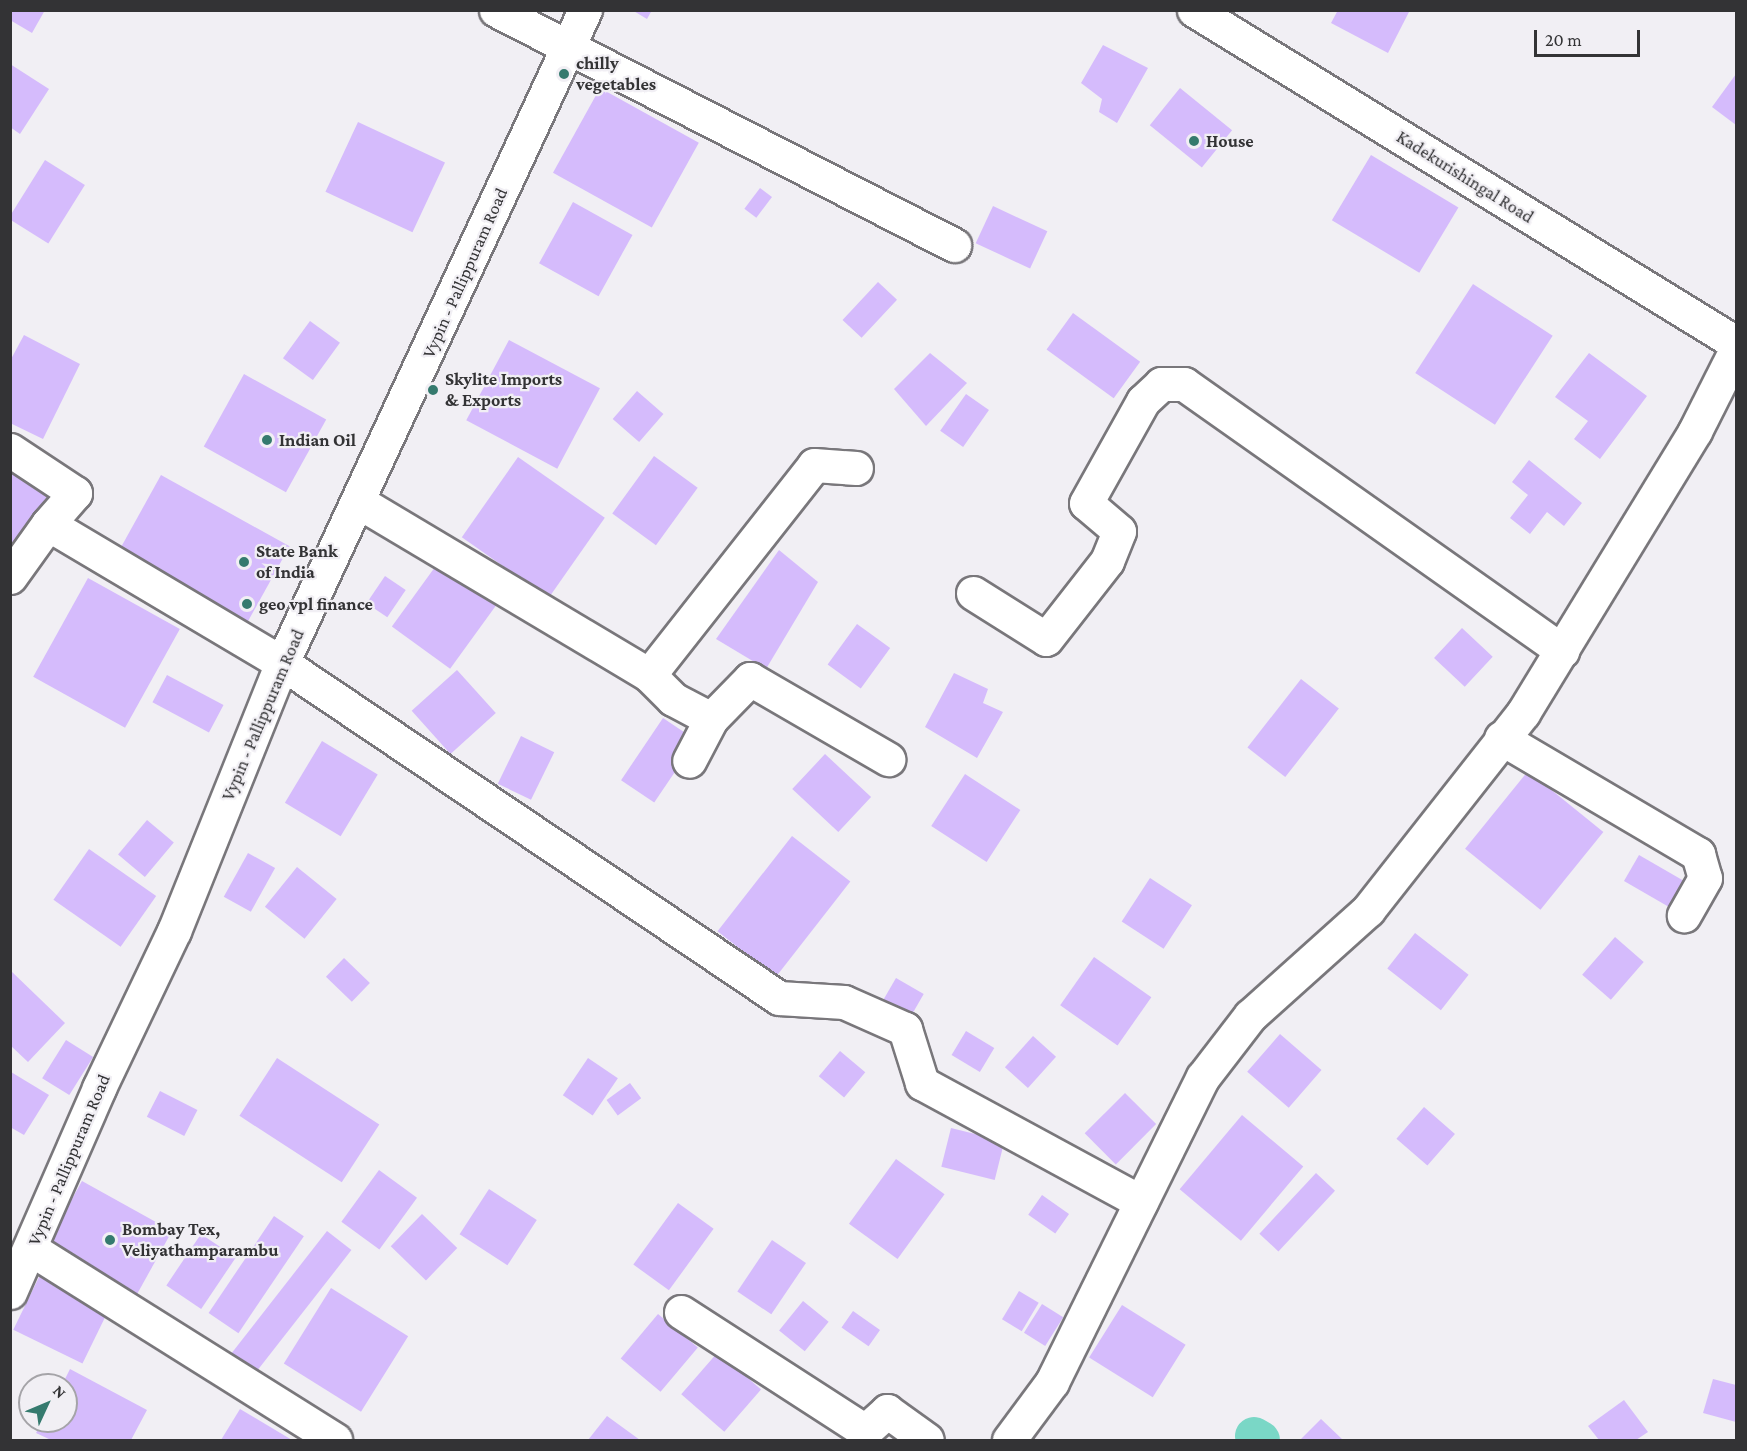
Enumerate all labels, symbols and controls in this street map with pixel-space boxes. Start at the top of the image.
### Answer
scale bar [1537,18,1644,56]
text: 20 m [1545,30,1582,50]
place label: chilly vegetables [576,53,656,96]
marker: chilly vegetables [557,67,571,81]
street label: Kadekurishingal Road [1392,126,1538,228]
place label: House [1206,130,1254,152]
marker: House [1187,134,1201,148]
street label: Vypin - Pallippuram Road [418,185,512,361]
place label: Skylite Imports & Exports [445,369,562,412]
marker: Skylite Imports & Exports [426,383,440,397]
place label: Indian Oil [279,429,356,451]
marker: Indian Oil [260,433,274,447]
place label: State Bank of India [256,541,338,584]
marker: State Bank of India [237,555,251,569]
place label: geo vpl finance [259,593,373,615]
marker: geo vpl finance [240,597,254,611]
street label: Vypin - Pallippuram Road [217,626,309,804]
street label: Vypin - Pallippuram Road [23,1071,115,1249]
place label: Bombay Tex, Veliyathamparambu [122,1219,278,1262]
marker: Bombay Tex, Veliyathamparambu [103,1233,117,1247]
north arrow [18,1373,78,1433]
text: N [50,1382,70,1401]

